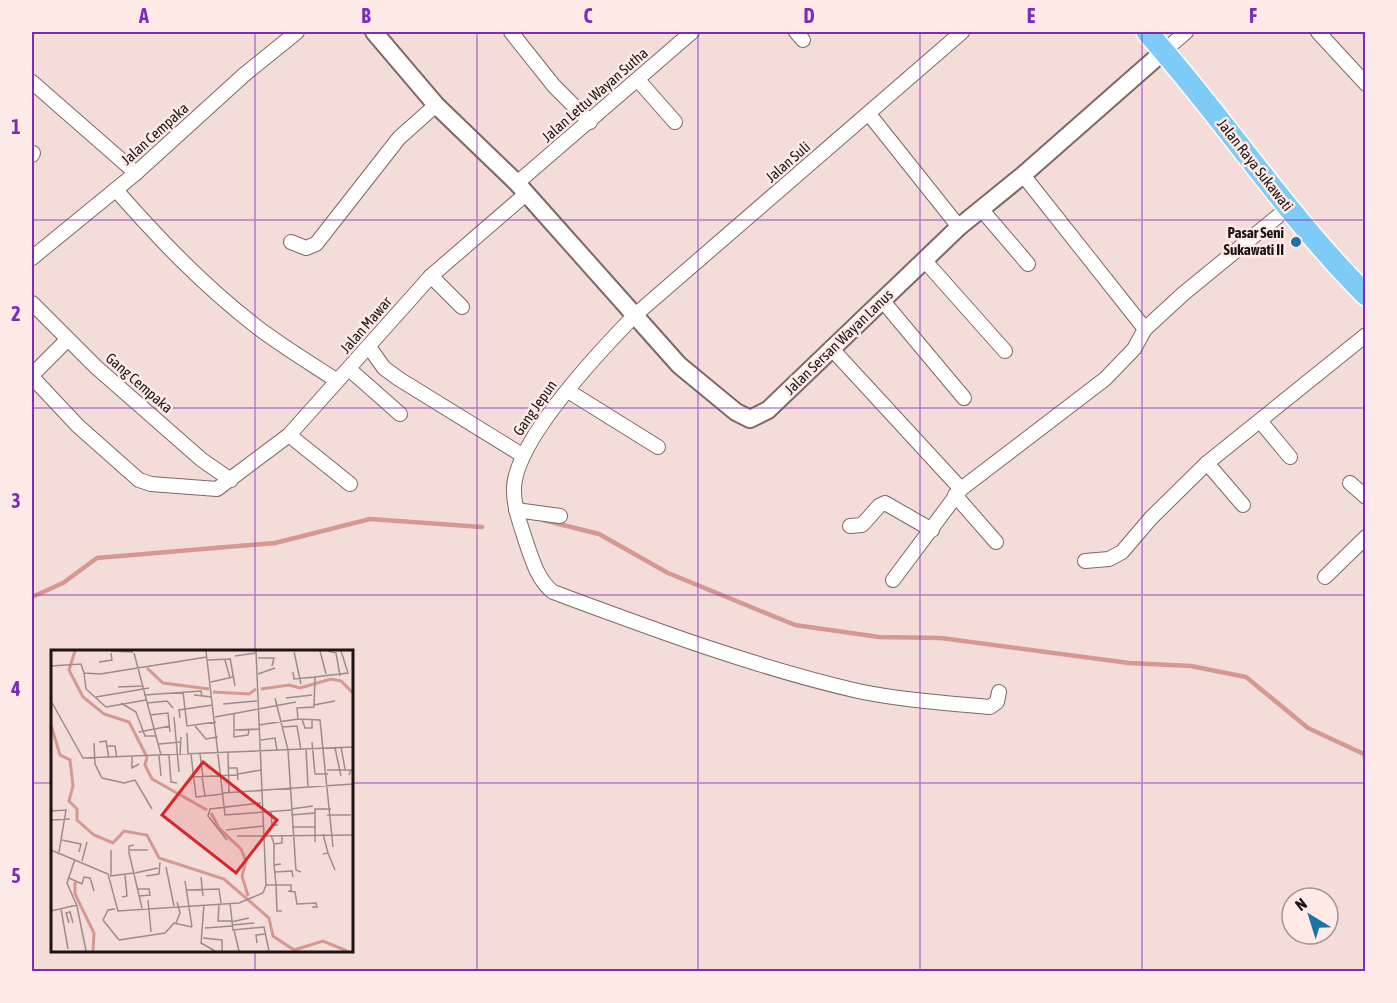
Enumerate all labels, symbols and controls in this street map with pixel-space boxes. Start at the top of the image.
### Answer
text: A [138,4,149,27]
text: B [361,4,371,27]
text: C [584,4,593,27]
text: D [803,4,815,27]
text: E [1027,4,1036,27]
text: F [1249,4,1257,27]
street label: Jalan Lettu Wayan Sutha [538,44,651,145]
street label: Jalan Cempaka [118,99,192,168]
text: 1 [11,115,21,138]
street label: Jalan Raya Sukawati [1214,115,1297,214]
street label: Jalan Suli [762,138,813,185]
place label: Pasar Seni Sukawati II [1224,224,1284,258]
marker: Pasar Seni Sukawati II [1289,235,1303,249]
street label: Jalan Sersan Wayan Lanus [781,286,896,398]
street label: Jalan Mawar [336,293,395,356]
text: 2 [11,302,21,325]
street label: Gang Cempaka [103,349,176,416]
street label: Gang Jepun [509,377,560,439]
text: 3 [11,489,21,512]
inset map [51,650,352,952]
text: 4 [10,677,21,700]
text: 5 [11,864,21,887]
north arrow [1280,886,1340,946]
text: N [1291,894,1310,914]

